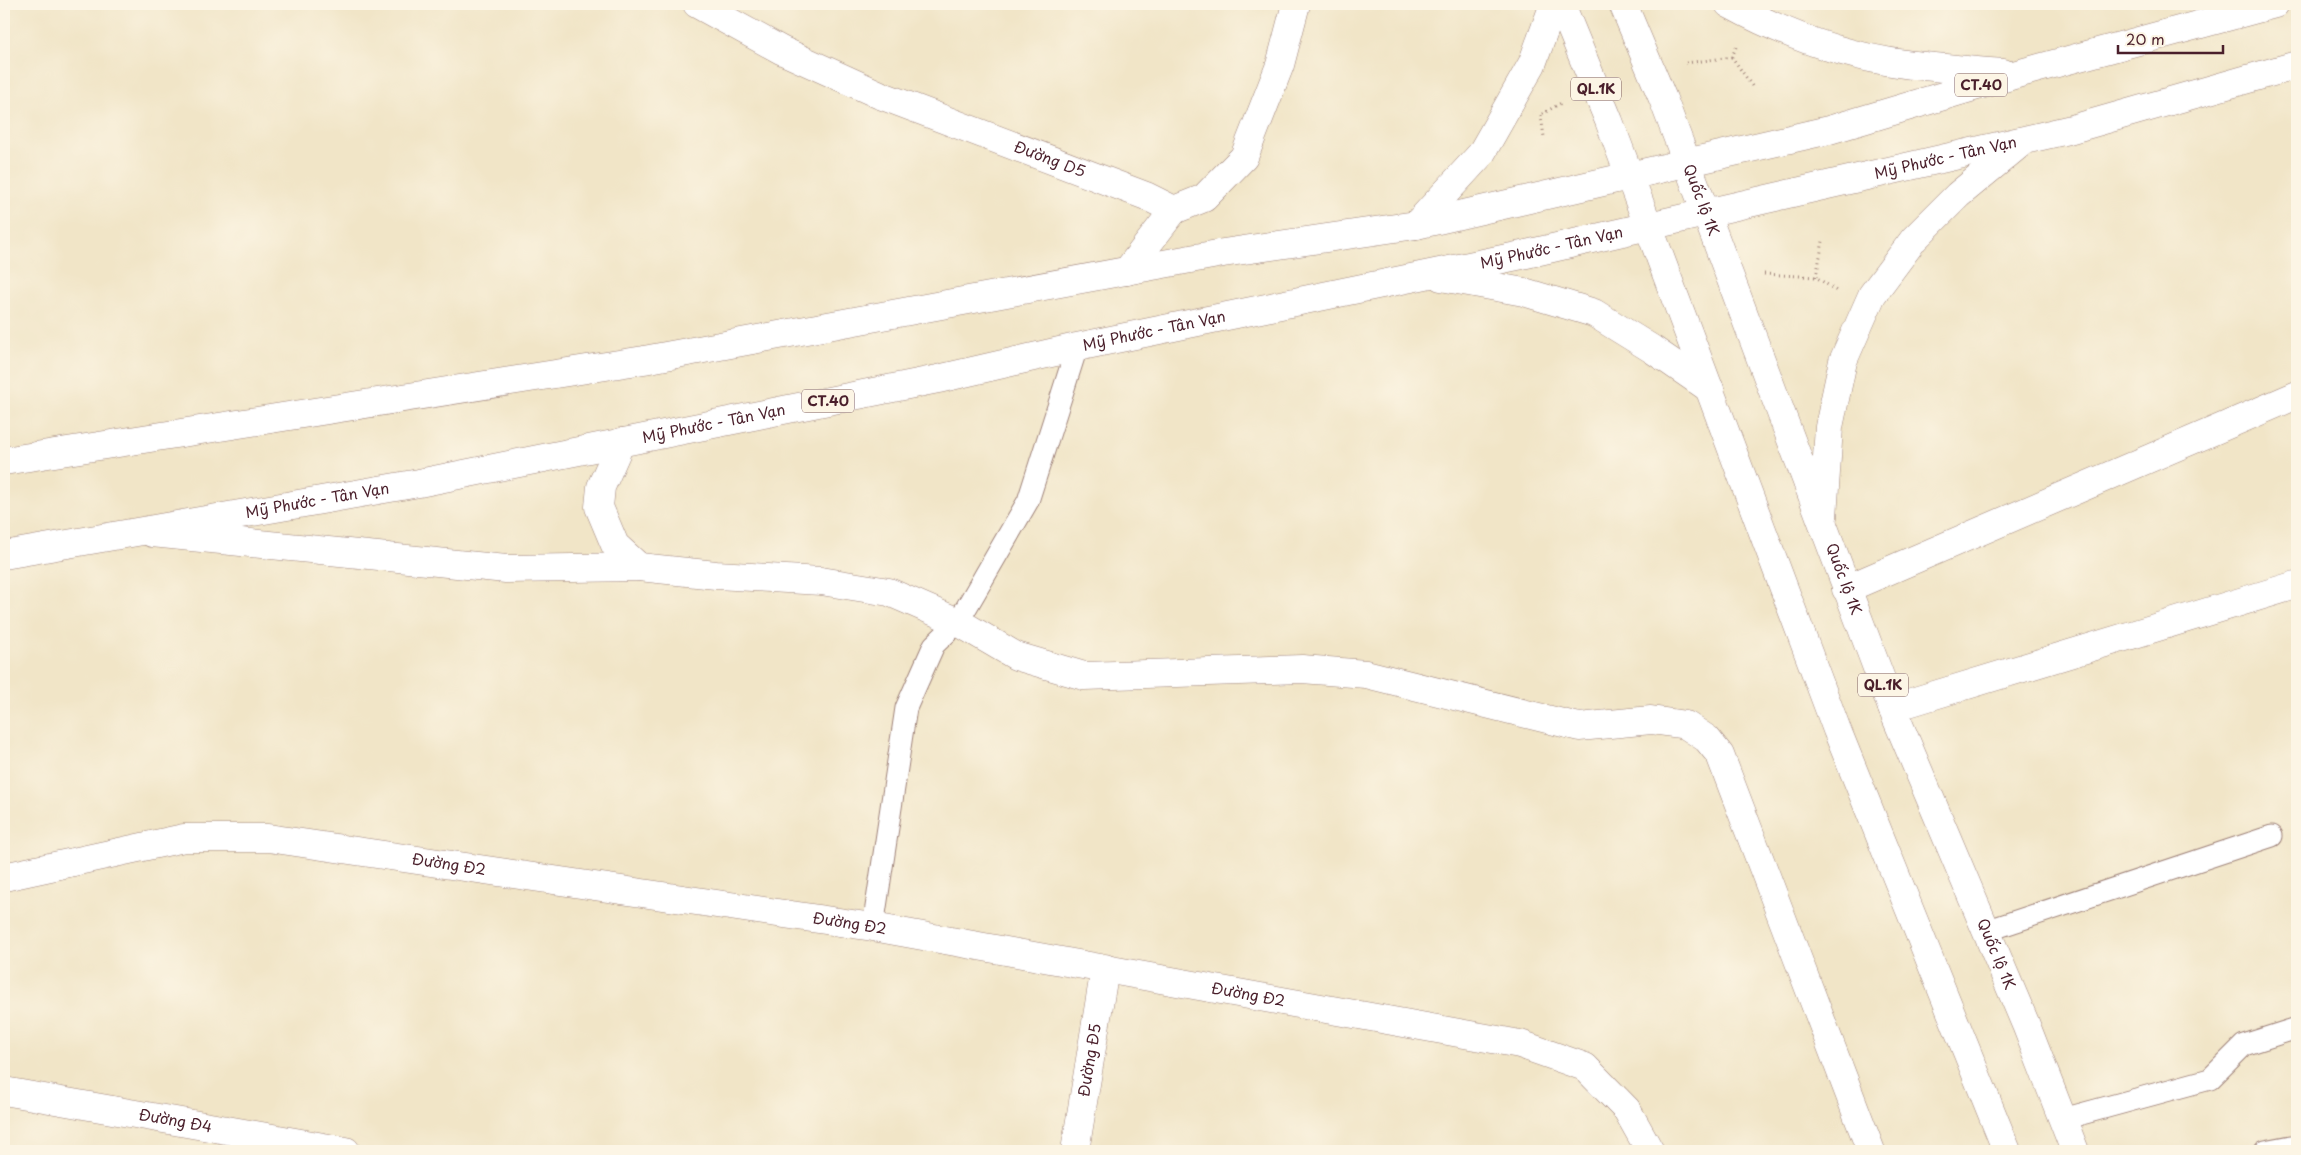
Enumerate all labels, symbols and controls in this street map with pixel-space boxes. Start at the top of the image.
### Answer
scale bar [2118,22,2224,54]
text: 20 m [2126,27,2165,50]
road number: CT.40 [1955,74,2007,96]
road number: QL.1K [1571,78,1621,100]
street label: Mỹ Phước - Tân Vạn [1872,129,2019,184]
street label: Đường D5 [1011,134,1089,182]
street label: Quốc lộ 1K [1678,160,1726,239]
street label: Mỹ Phước - Tân Vạn [1478,219,1625,273]
street label: Mỹ Phước - Tân Vạn [1080,304,1227,356]
road number: CT.40 [802,390,854,412]
street label: Mỹ Phước - Tân Vạn [640,397,787,448]
street label: Mỹ Phước - Tân Vạn [243,475,391,523]
street label: Quốc lộ 1K [1821,539,1869,618]
road number: QL.1K [1858,674,1908,696]
street label: Đường Đ2 [410,846,488,880]
street label: Đường Đ2 [811,905,889,939]
street label: Quốc lộ 1K [1972,915,2023,993]
street label: Đường Đ2 [1210,975,1287,1011]
street label: Đường Đ5 [1071,1022,1106,1098]
street label: Đường Đ4 [137,1102,214,1137]

